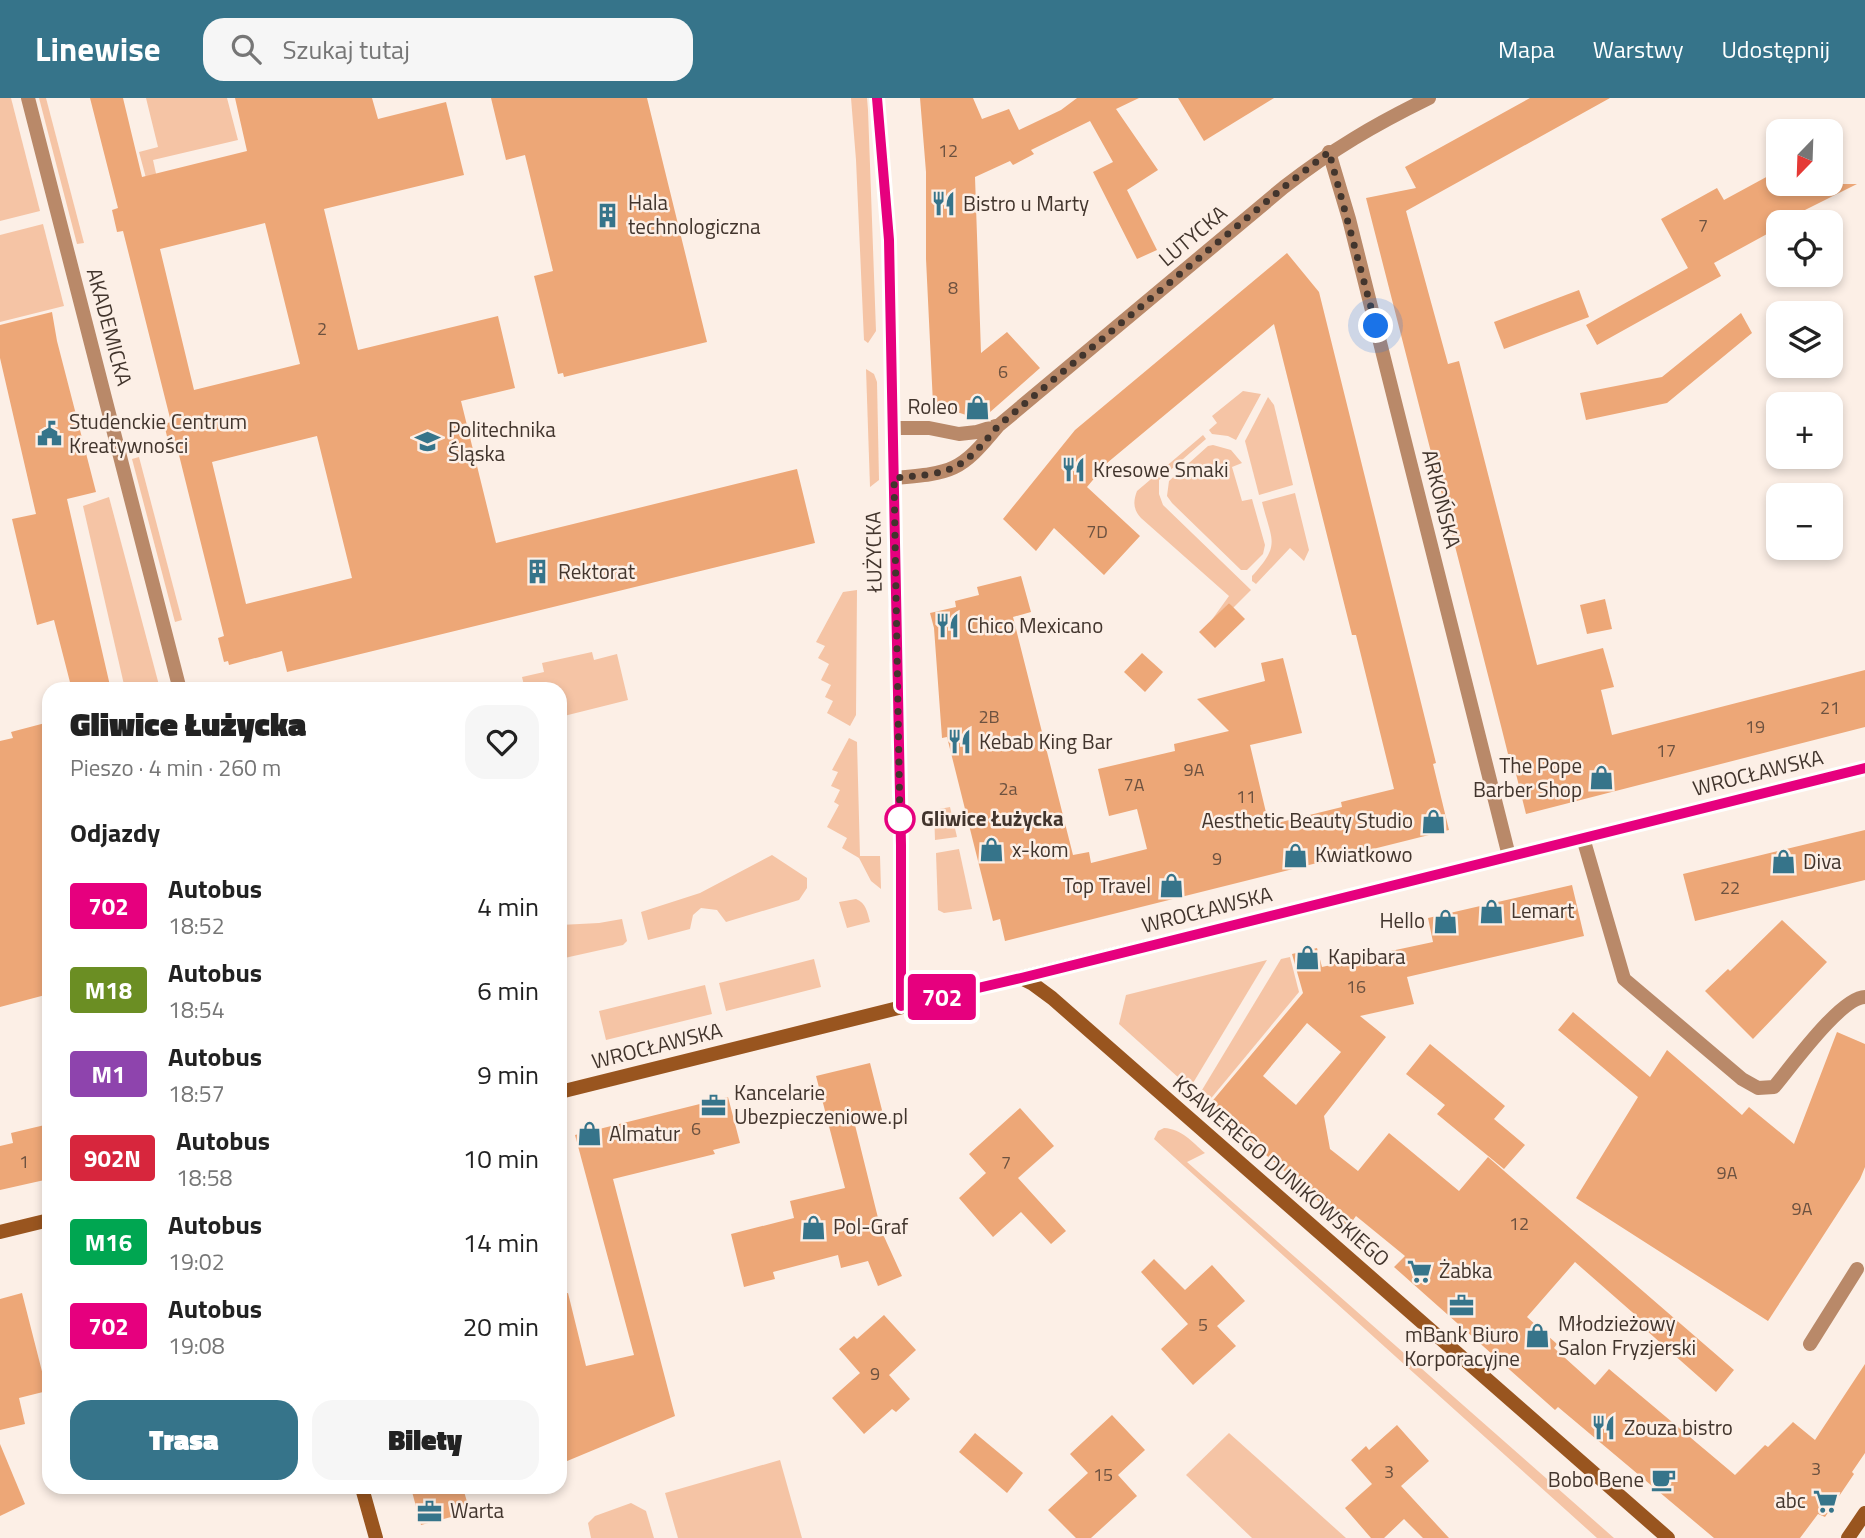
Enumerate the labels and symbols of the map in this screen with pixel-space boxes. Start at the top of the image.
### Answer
north arrow [1766,119,1843,196]
house number: 12 [938,137,958,164]
place label: Hala technologiczna [628,186,761,242]
place label: Bistro u Marty [963,187,1089,219]
restaurant icon: Bistro u Marty [929,190,957,218]
street label: LUTYCKA [1151,197,1234,274]
building icon: Hala technologiczna [594,201,622,229]
house number: 7 [1698,212,1708,239]
street label: AKADEMICKA [79,264,141,390]
house number: 8 [948,274,958,301]
your location [1358,308,1393,343]
house number: 2 [317,315,327,342]
house number: 6 [998,358,1008,385]
place label: Roleo [908,390,958,422]
shop icon: Roleo [964,393,992,421]
place label: Studenckie Centrum Kreatywności [69,405,247,461]
place label: Politechnika Śląska [448,413,556,469]
public building icon: Studenckie Centrum Kreatywności [35,420,63,448]
school or university icon: Politechnika Śląska [414,428,442,456]
street label: ARKOŃSKA [1414,446,1470,552]
place label: Kresowe Smaki [1093,453,1229,485]
restaurant icon: Kresowe Smaki [1059,456,1087,484]
street label: ŁUŻYCKA [856,511,890,594]
house number: 7D [1086,518,1108,545]
place label: Rektorat [558,555,636,587]
building icon: Rektorat [524,558,552,586]
place label: Chico Mexicano [967,609,1103,641]
restaurant icon: Chico Mexicano [933,612,961,640]
house number: 21 [1820,694,1840,721]
house number: 2B [978,703,1000,730]
house number: 19 [1745,713,1765,740]
place label: Kebab King Bar [979,725,1112,757]
restaurant icon: Kebab King Bar [945,728,973,756]
house number: 17 [1656,737,1676,764]
street label: WROCŁAWSKA [1689,740,1827,804]
place label: The Pope Barber Shop [1473,749,1582,805]
house number: 9A [1184,756,1205,783]
shop icon: The Pope Barber Shop [1588,764,1616,792]
house number: 7A [1124,771,1145,798]
house number: 2a [998,775,1018,802]
house number: 11 [1236,783,1256,810]
place label: Gliwice Łużycka [921,802,1064,834]
marker: Gliwice Łużycka [885,804,915,834]
place label: Aesthetic Beauty Studio [1201,804,1413,836]
shop icon: Aesthetic Beauty Studio [1419,807,1447,835]
place label: x-kom [1012,833,1068,865]
shop icon: x-kom [978,836,1006,864]
place label: Kwiatkowo [1315,838,1413,870]
shop icon: Kwiatkowo [1281,841,1309,869]
house number: 9 [1212,845,1222,872]
place label: Diva [1803,845,1842,877]
shop icon: Diva [1769,848,1797,876]
place label: Top Travel [1063,869,1151,901]
shop icon: Top Travel [1157,872,1185,900]
house number: 22 [1720,874,1740,901]
street label: WROCŁAWSKA [1138,877,1276,941]
place label: Lemart [1511,894,1575,926]
shop icon: Lemart [1477,897,1505,925]
place label: Hello [1380,904,1425,936]
shop icon: Hello [1431,907,1459,935]
place label: Kapibara [1328,940,1406,972]
shop icon: Kapibara [1294,943,1322,971]
house number: 16 [1346,973,1366,1000]
line badge: 702 [902,974,982,1020]
street label: WROCŁAWSKA [588,1013,726,1077]
street label: KSAWEREGO DUNIKOWSKIEGO [1166,1067,1397,1274]
place label: Kancelarie Ubezpieczeniowe.pl [734,1076,908,1132]
office icon: Kancelarie Ubezpieczeniowe.pl [700,1091,728,1119]
house number: 6 [691,1115,701,1142]
place label: Almatur [609,1117,680,1149]
shop icon: Almatur [575,1120,603,1148]
house number: 1 [19,1148,29,1175]
house number: 7 [1001,1149,1011,1176]
house number: 9A [1717,1159,1738,1186]
house number: 9A [1792,1195,1813,1222]
place label: Pol-Graf [833,1210,908,1242]
house number: 12 [1509,1210,1529,1237]
shop icon: Pol-Graf [799,1213,827,1241]
place label: Żabka [1439,1254,1493,1286]
supermarket icon: Żabka [1405,1257,1433,1285]
office icon: mBank Biuro Korporacyjne [1448,1292,1476,1320]
place label: Młodzieżowy Salon Fryzjerski [1558,1307,1696,1363]
house number: 5 [1198,1311,1208,1338]
place label: mBank Biuro Korporacyjne [1404,1318,1520,1374]
shop icon: Młodzieżowy Salon Fryzjerski [1524,1322,1552,1350]
house number: 9 [870,1360,880,1387]
place label: Zouza bistro [1624,1411,1733,1443]
restaurant icon: Zouza bistro [1590,1414,1618,1442]
house number: 3 [1811,1455,1821,1482]
house number: 3 [1384,1458,1394,1485]
house number: 15 [1093,1461,1113,1488]
place label: Bobo Bene [1548,1463,1644,1495]
cafe icon: Bobo Bene [1650,1466,1678,1494]
place label: abc [1775,1484,1806,1516]
supermarket icon: abc [1812,1487,1840,1515]
place label: Warta [450,1494,504,1526]
office icon: Warta [416,1497,444,1525]

